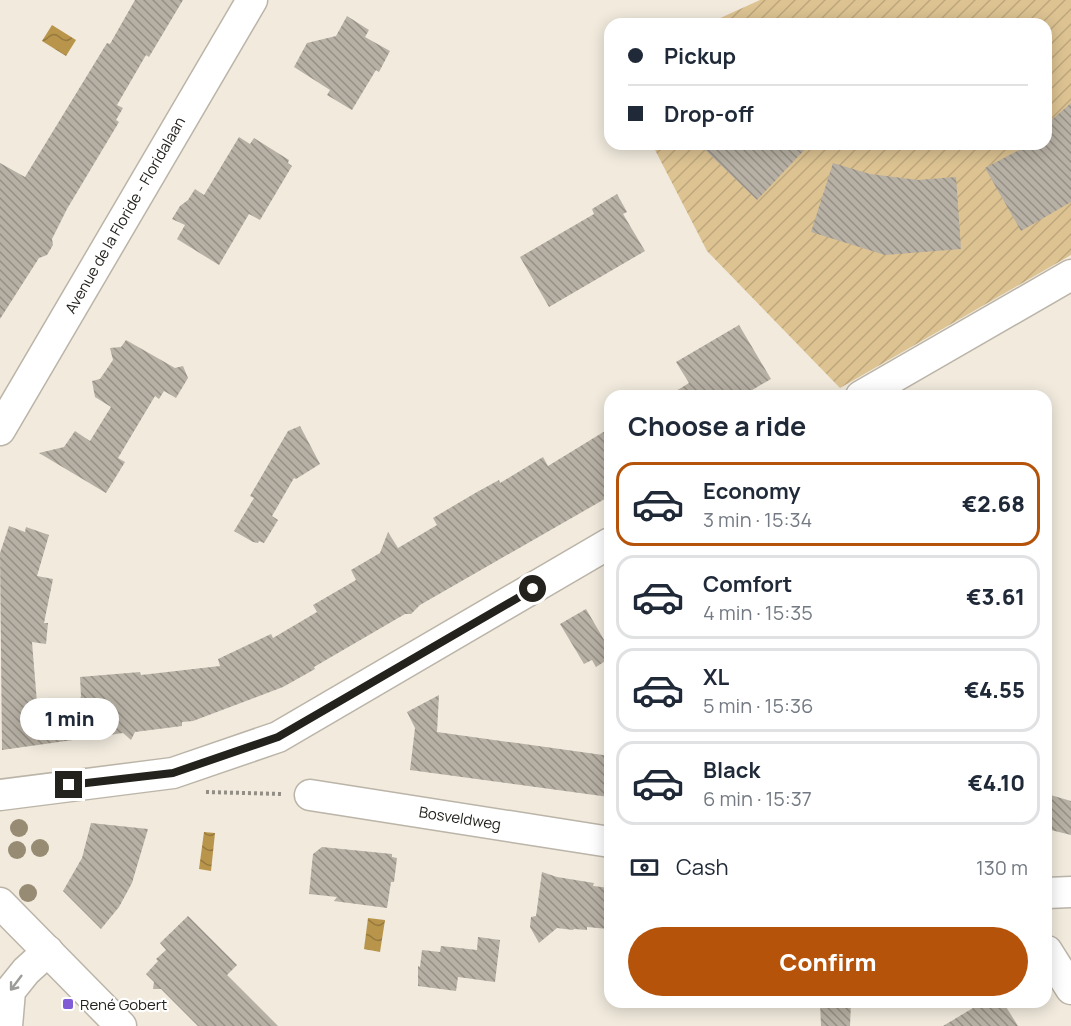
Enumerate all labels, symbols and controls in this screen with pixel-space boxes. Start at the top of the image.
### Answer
text: Pickup [664,41,736,71]
text: Drop-off [664,99,754,129]
street label: Avenue de la Floride - Floridalaan [60,113,190,317]
text: Choose a ride [628,407,806,444]
text: Economy [703,476,801,506]
icon: car [631,477,685,531]
text: €2.68 [962,489,1025,519]
text: 3 min · 15:34 [703,506,812,533]
text: Comfort [703,569,792,599]
icon: car [631,570,685,624]
route start [519,575,546,602]
text: €3.61 [966,582,1025,612]
text: 4 min · 15:35 [703,599,813,626]
text: XL [703,662,729,692]
icon: car [631,663,685,717]
text: €4.55 [964,675,1025,705]
text: 5 min · 15:36 [703,692,813,719]
callout: 1 min [20,698,118,740]
text: 1 min [44,705,95,732]
text: Black [703,755,760,785]
icon: car [631,756,685,810]
text: €4.10 [968,768,1025,798]
route end [55,771,82,798]
text: 6 min · 15:37 [703,785,812,812]
street label: Bosveldweg [417,801,503,835]
icon: cash [628,851,661,884]
text: Cash [676,852,729,882]
text: 130 m [976,854,1028,881]
button: Confirm [628,927,1028,996]
one-way arrow [10,975,22,991]
place label: René Gobert [80,994,167,1015]
marker: René Gobert [61,997,75,1011]

